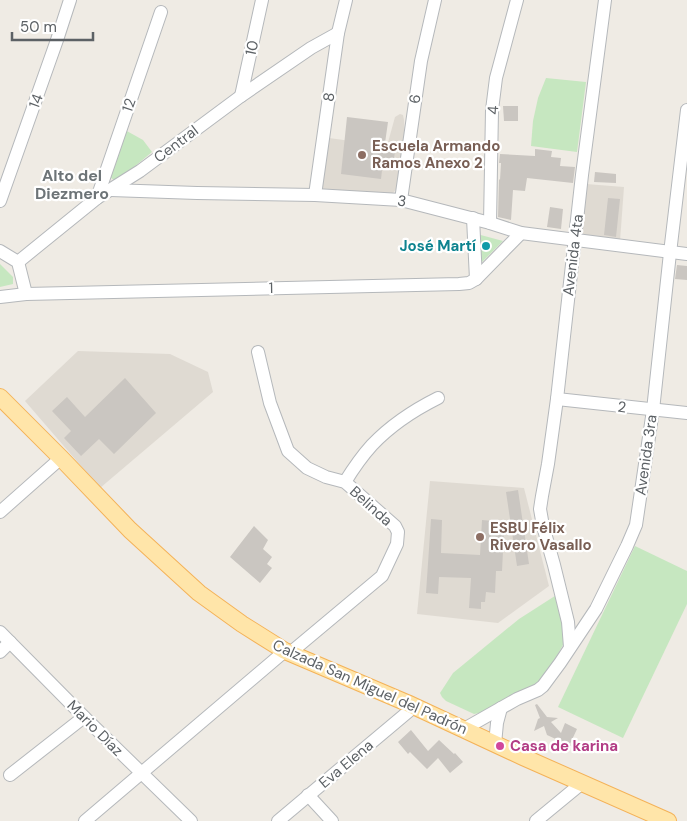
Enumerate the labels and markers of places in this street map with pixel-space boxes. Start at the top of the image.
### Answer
place label: Escuela Armando Ramos Anexo 2 [372,136,500,173]
marker: Escuela Armando Ramos Anexo 2 [356,149,368,161]
place label: José Martí [399,236,476,256]
marker: José Martí [480,240,492,252]
place label: ESBU Félix Rivero Vasallo [490,518,592,555]
marker: ESBU Félix Rivero Vasallo [474,531,486,543]
place label: Casa de karina [510,736,618,756]
marker: Casa de karina [494,740,506,752]

